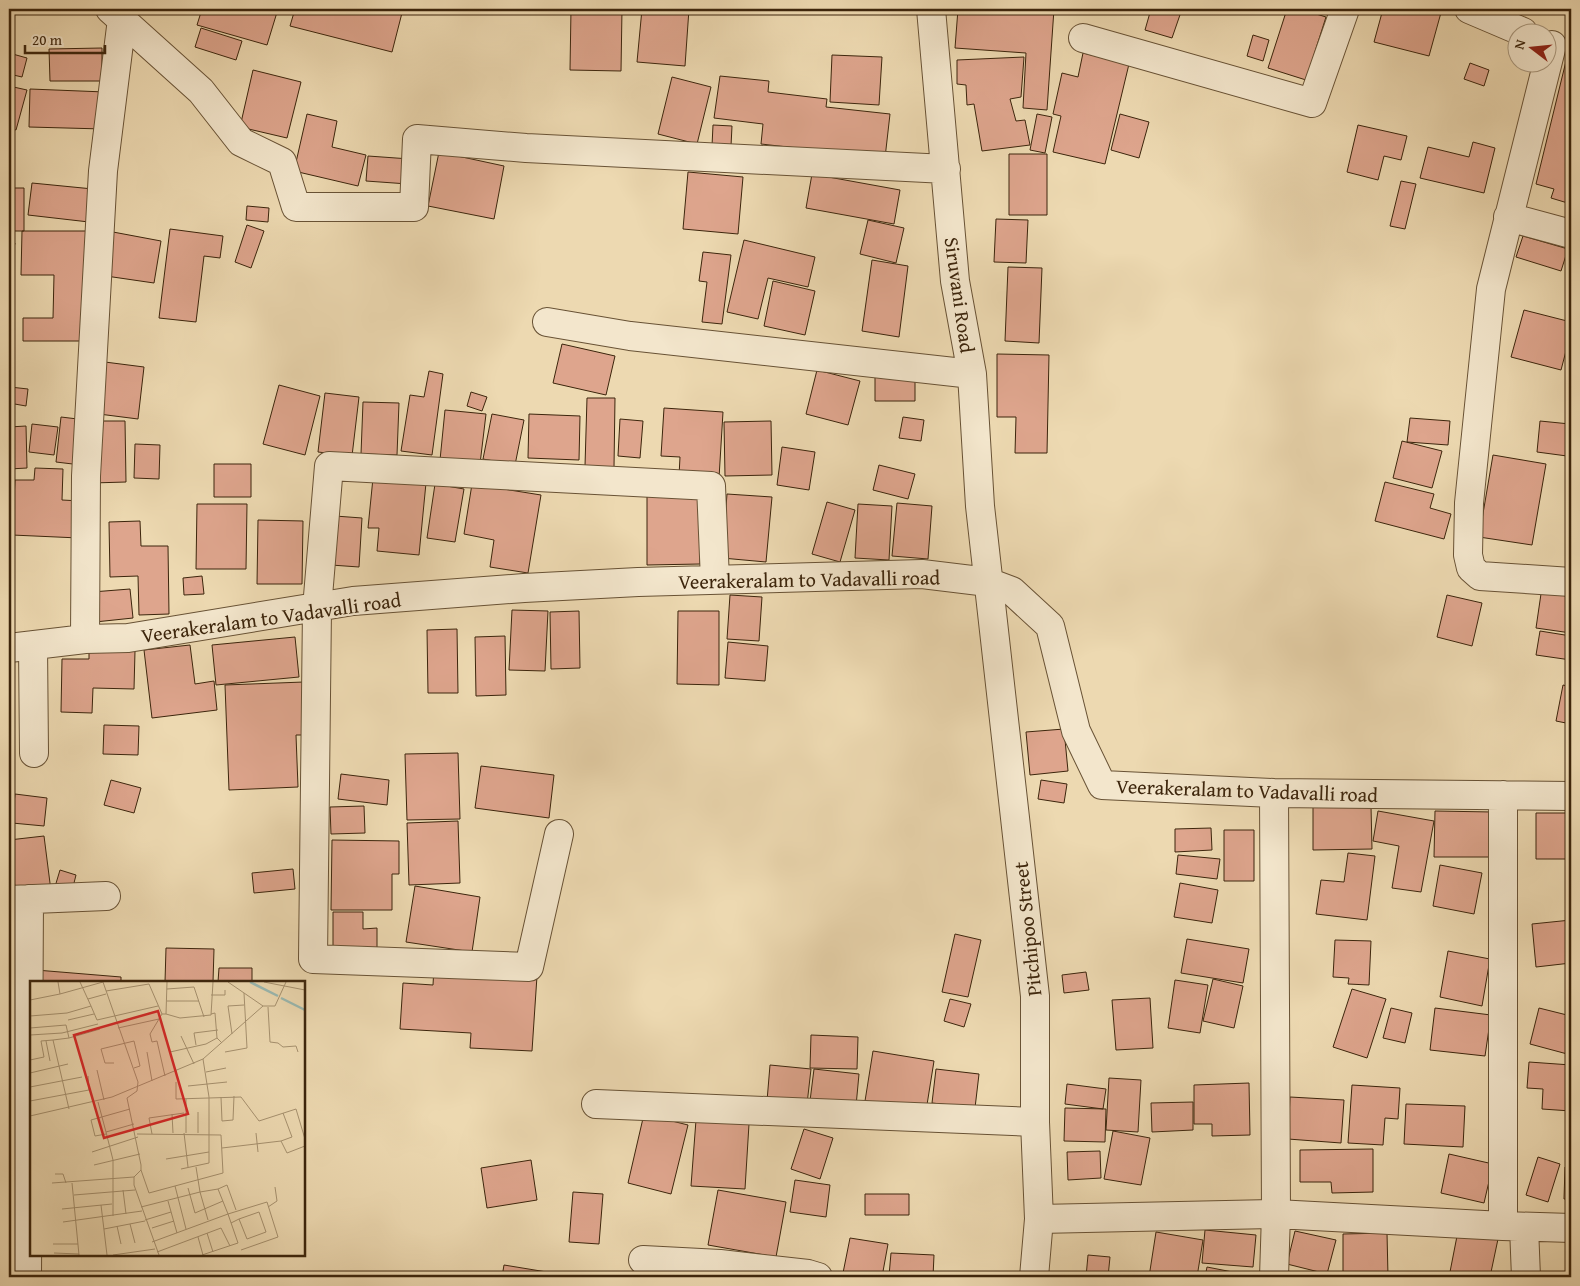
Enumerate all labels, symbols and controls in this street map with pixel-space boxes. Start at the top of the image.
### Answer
scale bar [25,22,105,54]
north arrow [1508,22,1558,72]
text: 20 m [32,29,63,50]
text: N [1509,37,1531,52]
street label: Siruvani Road [938,235,983,355]
street label: Veerakeralam to Vadavalli road [678,562,941,596]
street label: Veerakeralam to Vadavalli road [139,584,403,650]
street label: Veerakeralam to Vadavalli road [1116,771,1379,809]
street label: Pitchipoo Street [1006,860,1048,998]
inset map [30,981,305,1256]

